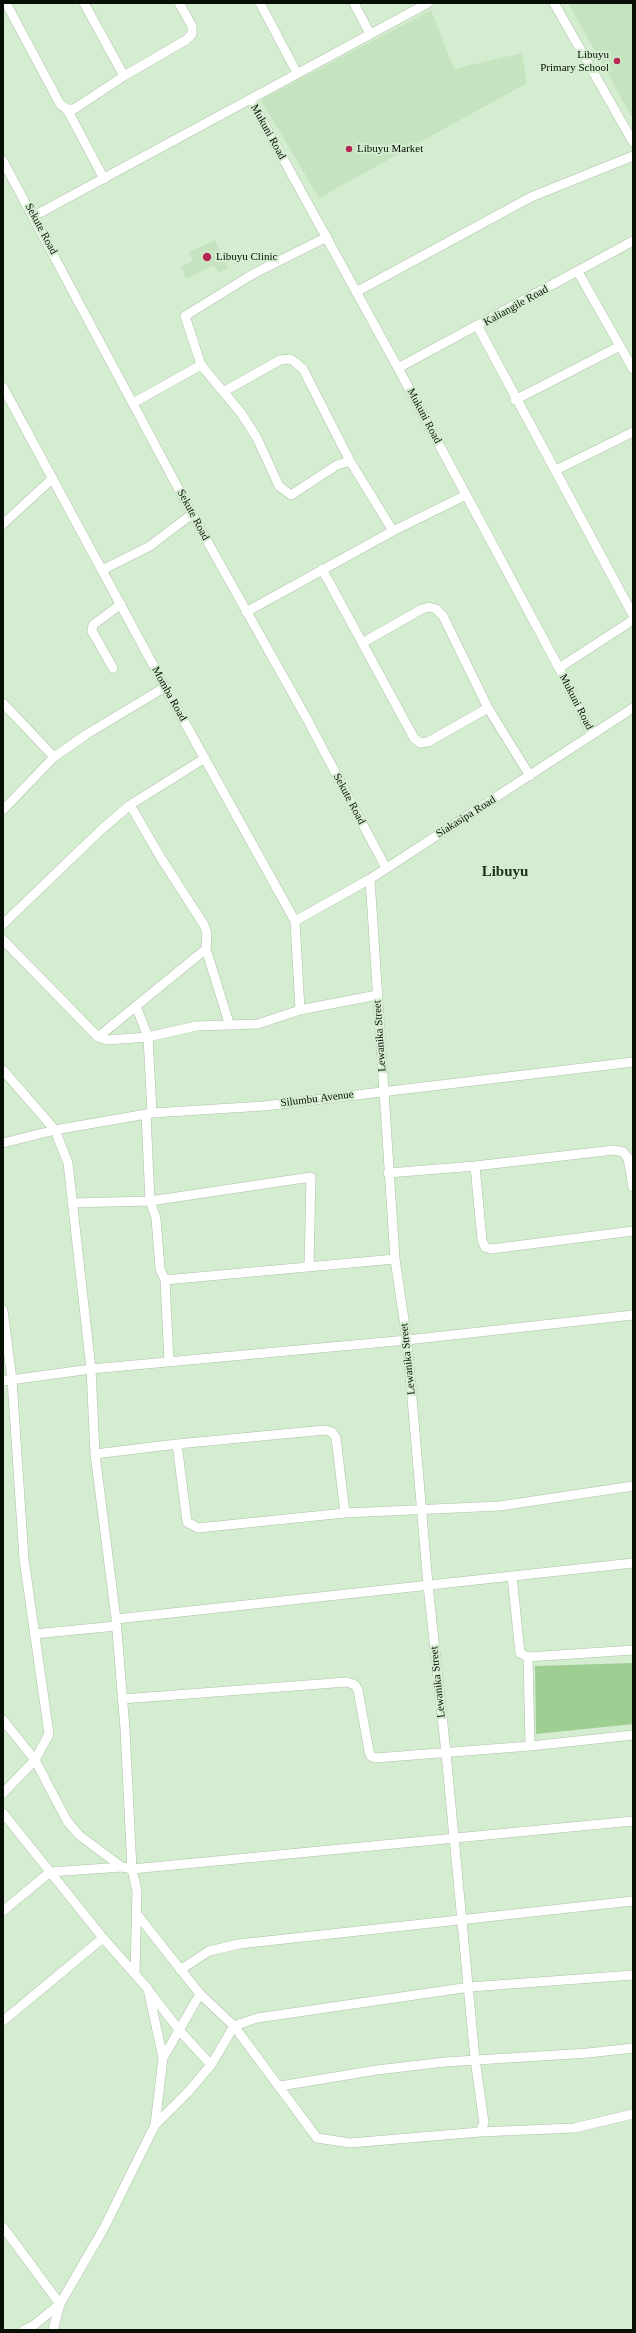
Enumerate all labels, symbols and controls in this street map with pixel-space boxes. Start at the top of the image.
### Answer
place label: Libuyu Primary School [540,48,609,74]
marker: Libuyu Primary School [612,56,622,66]
street label: Mukuni Road [247,102,289,162]
place label: Libuyu Market [357,142,423,156]
marker: Libuyu Market [344,144,354,154]
street label: Sekute Road [22,201,60,257]
place label: Libuyu Clinic [216,250,277,264]
marker: Libuyu Clinic [201,251,213,263]
street label: Kaliangile Road [481,283,551,329]
street label: Mukuni Road [404,386,444,446]
street label: Sekute Road [174,487,212,543]
street label: Momba Road [149,664,189,724]
street label: Mukuni Road [556,672,596,732]
street label: Sekute Road [330,771,368,827]
street label: Siakasipa Road [434,793,498,841]
district label: Libuyu [482,863,528,881]
street label: Lewanika Street [371,1000,389,1072]
street label: Silumbu Avenue [280,1088,354,1110]
street label: Lewanika Street [398,1323,418,1395]
street label: Lewanika Street [428,1646,448,1718]

